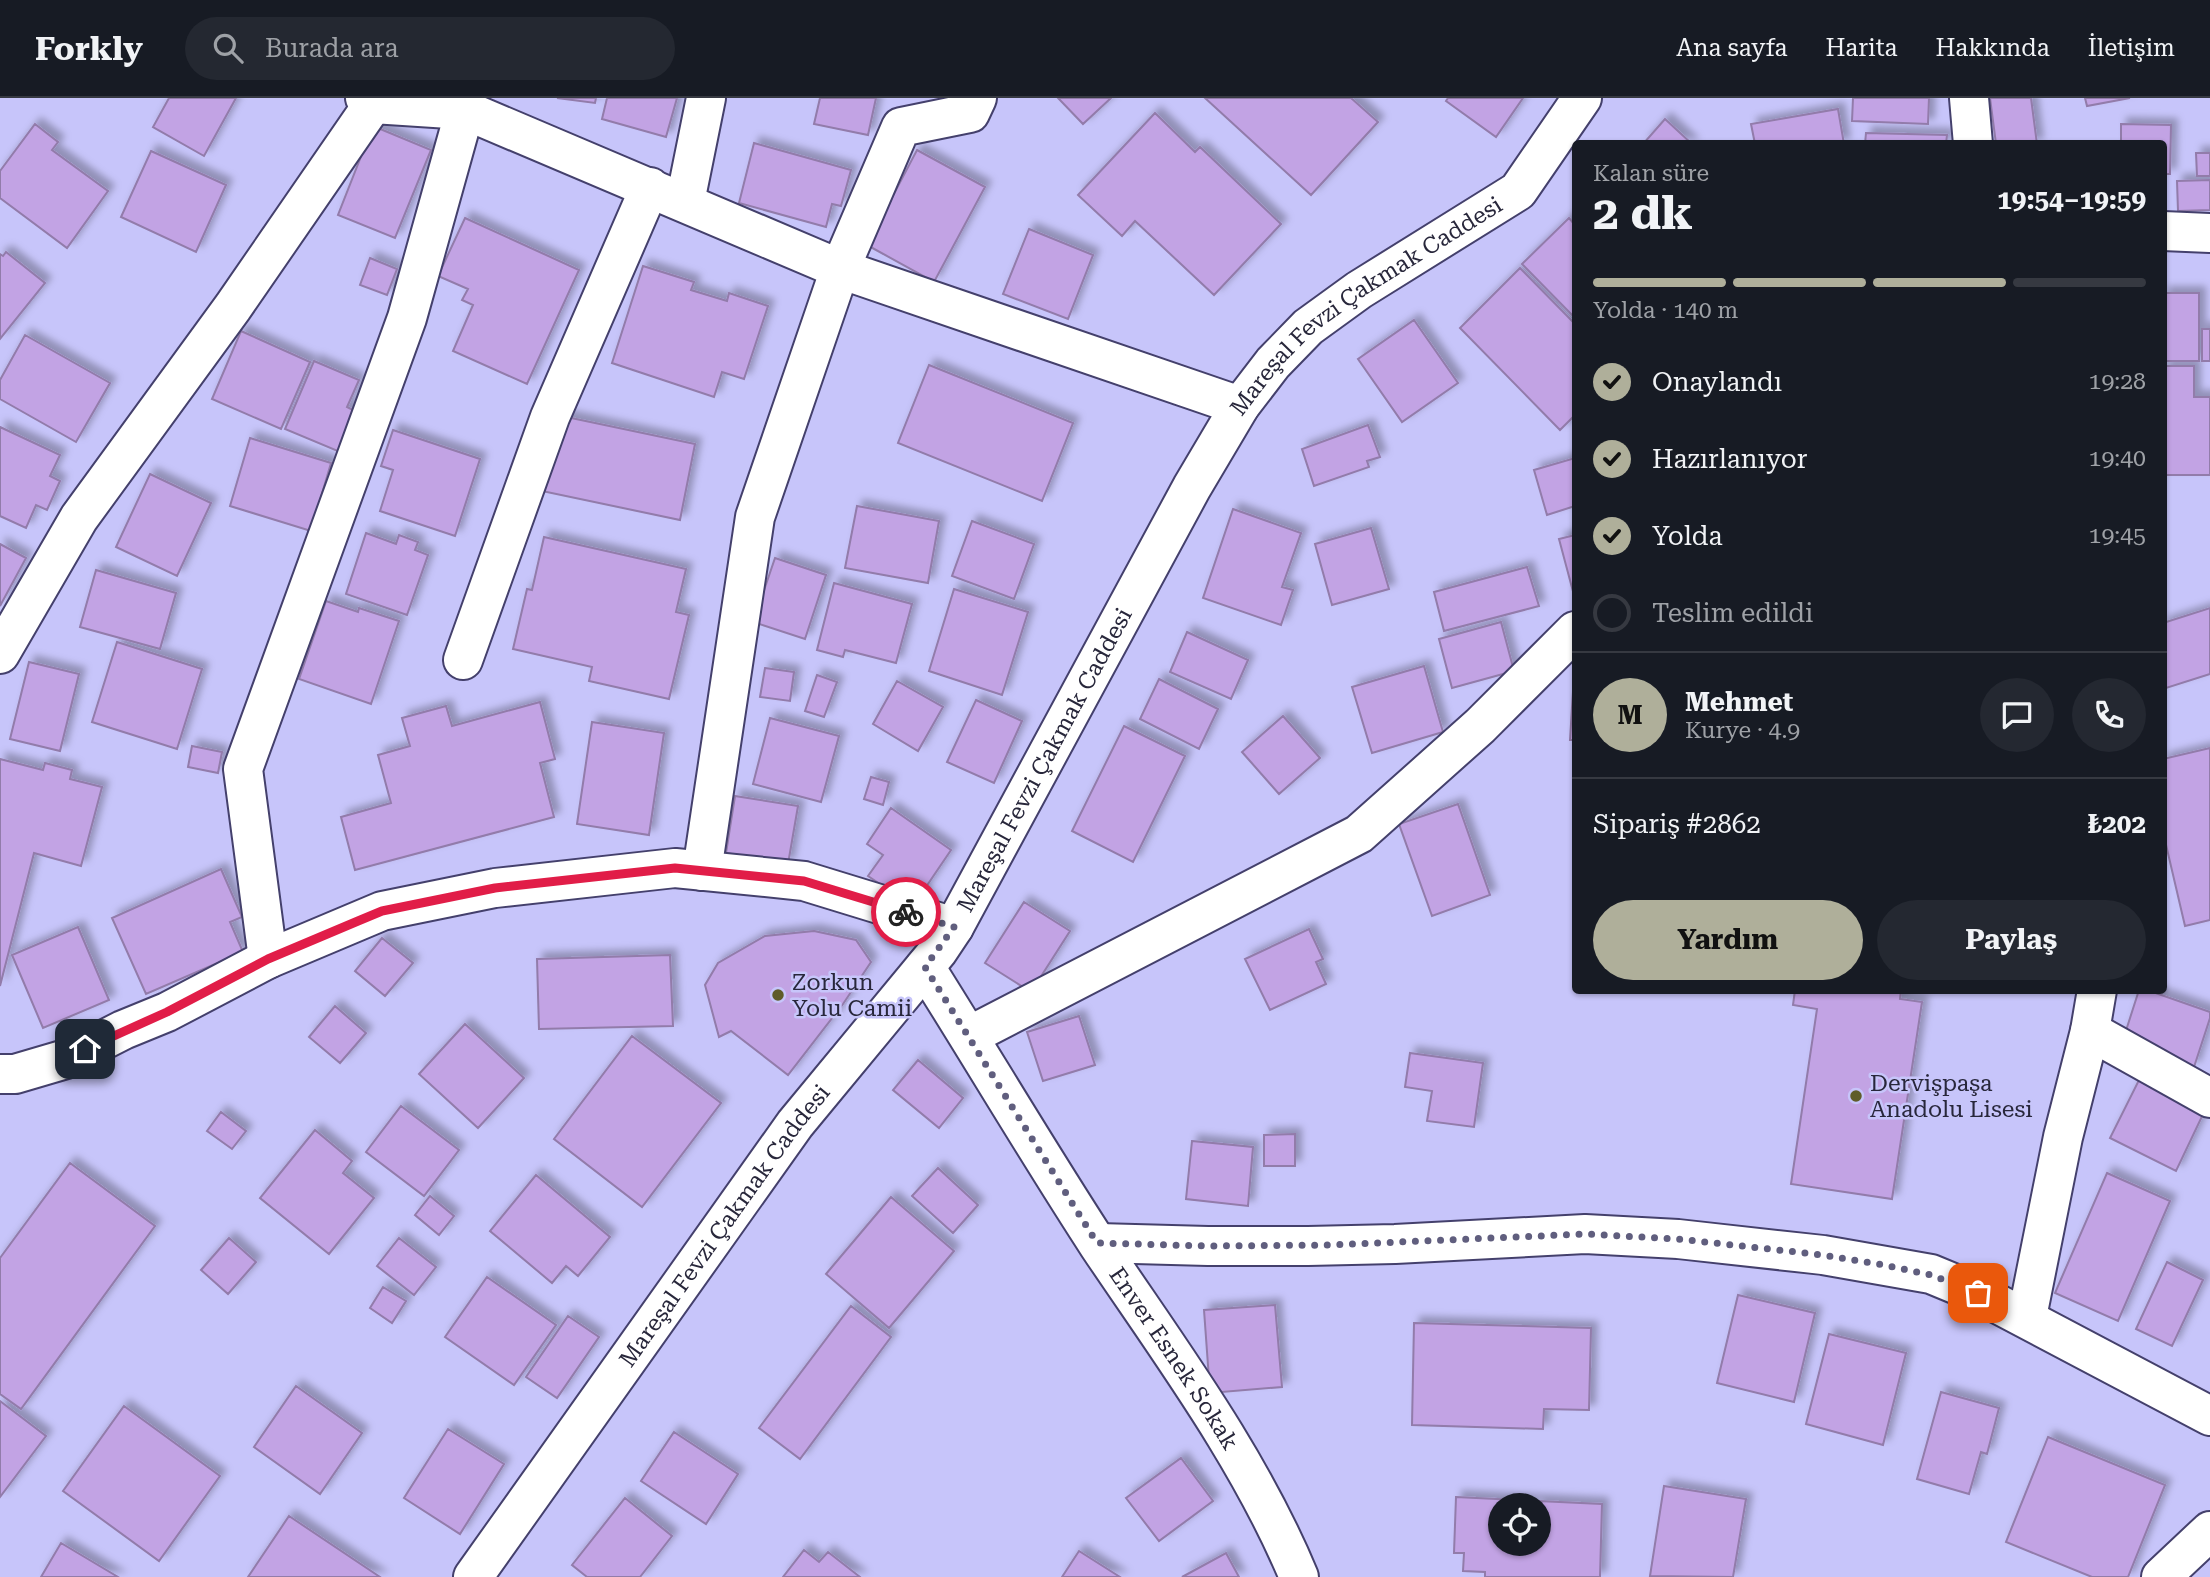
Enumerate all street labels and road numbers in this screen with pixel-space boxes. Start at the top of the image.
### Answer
street label: Mareşal Fevzi Çakmak Caddesi [1225,191,1507,421]
street label: Mareşal Fevzi Çakmak Caddesi [952,604,1138,917]
street label: Mareşal Fevzi Çakmak Caddesi [614,1080,836,1372]
street label: Enver Esnek Sokak [1103,1262,1244,1455]

